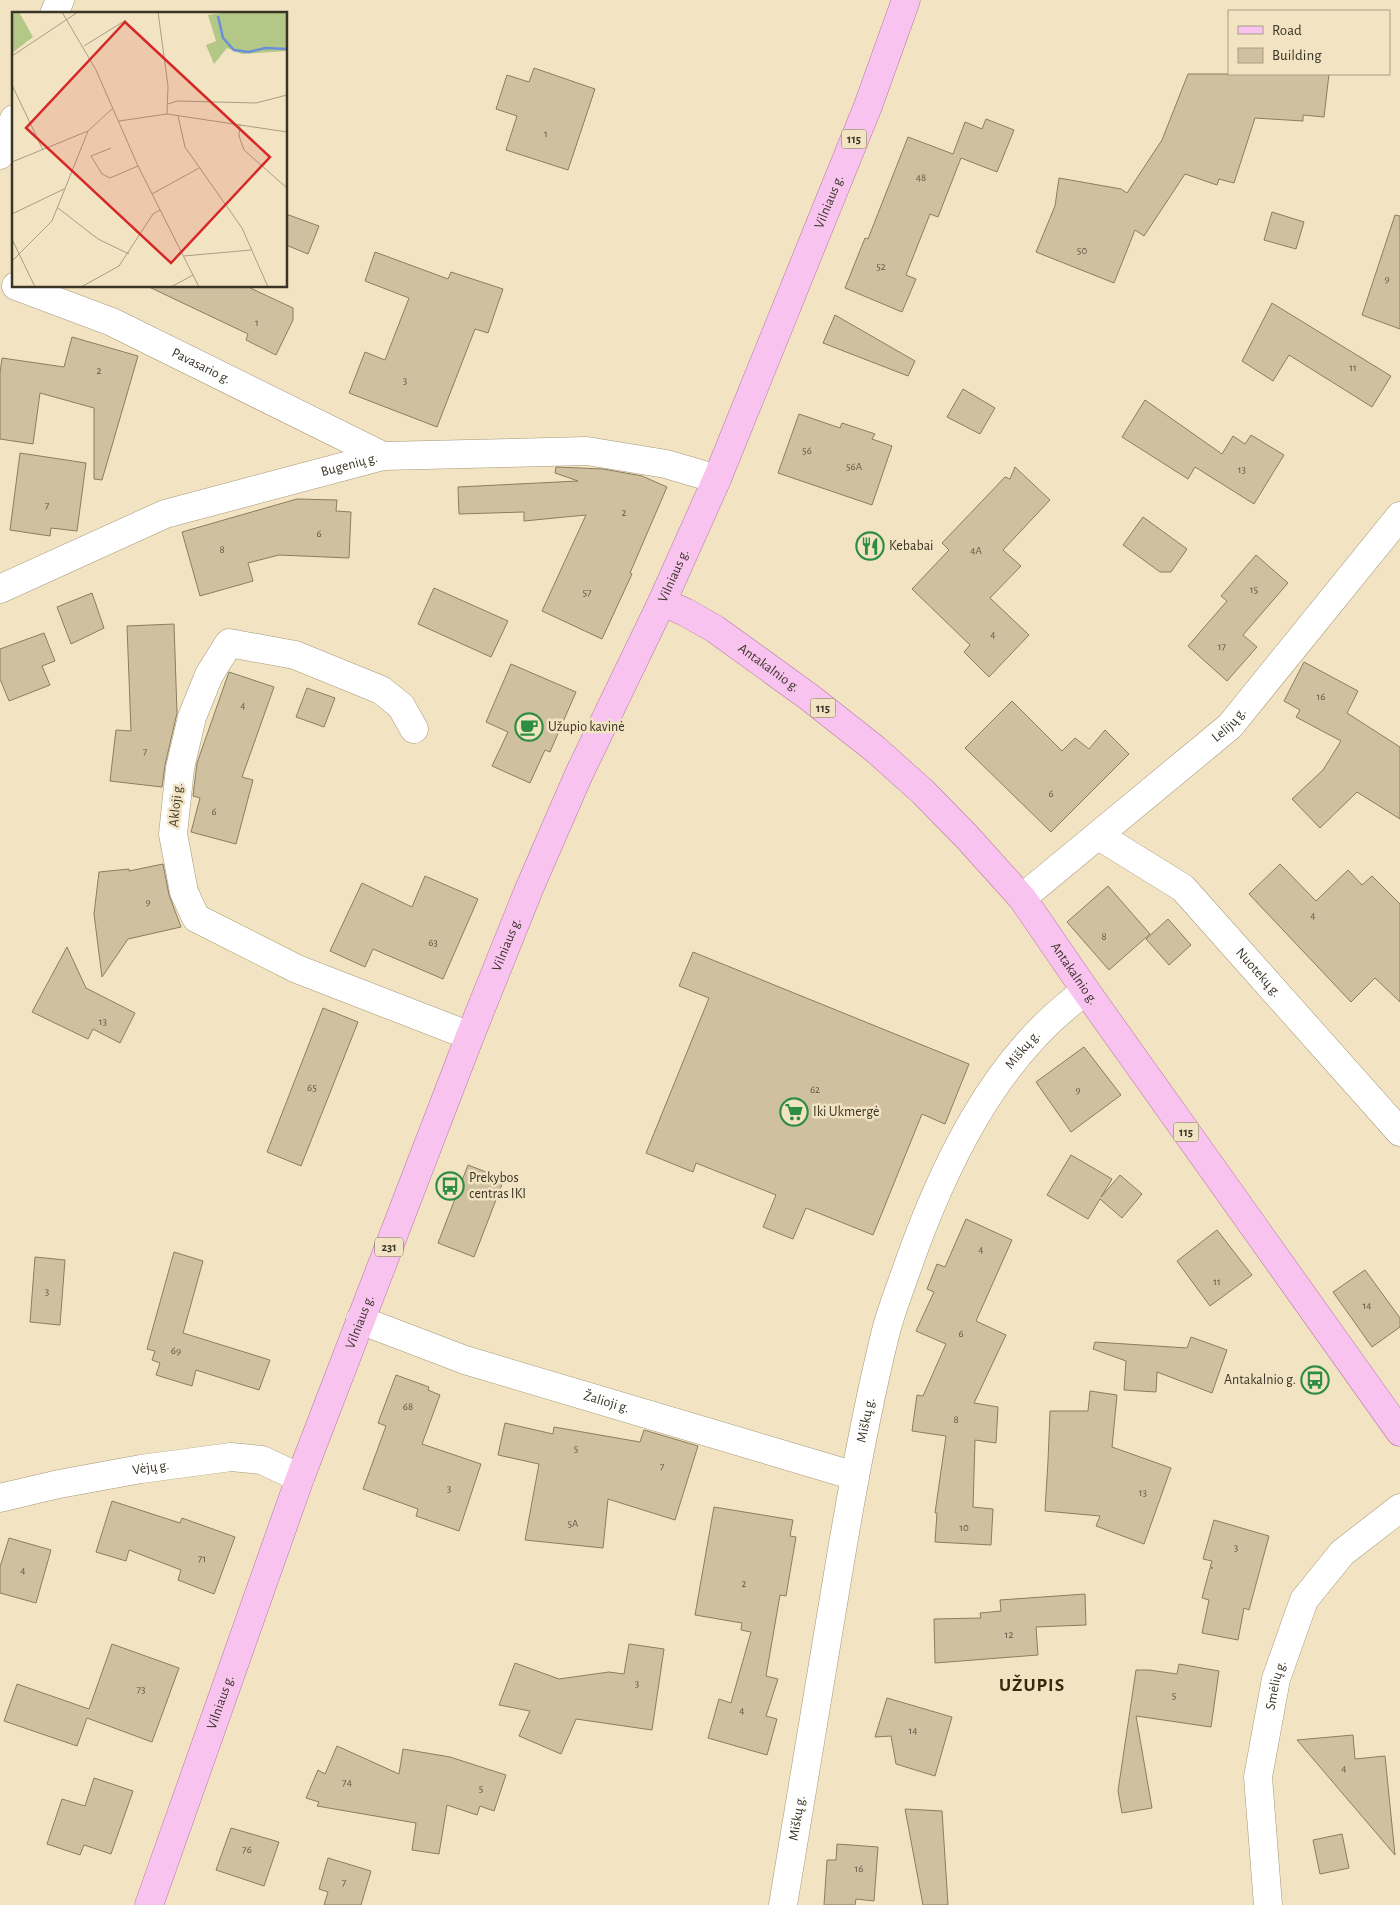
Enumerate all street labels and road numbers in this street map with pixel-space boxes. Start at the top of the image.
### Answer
road number: 115 [842,130,866,148]
street label: Vilniaus g. [812,173,846,231]
street label: Pavasario g. [169,346,233,387]
street label: Bugenių g. [319,451,379,479]
street label: Vilniaus g. [656,547,692,604]
street label: Antakalnio g. [736,641,802,695]
road number: 115 [810,698,836,718]
street label: Lelijų g. [1209,705,1249,745]
street label: Akloji g. [167,782,185,828]
street label: Vilniaus g. [490,916,524,973]
street label: Antakalnio g. [1048,940,1100,1007]
street label: Nuotekų g. [1233,945,1283,1000]
street label: Miškų g. [1003,1028,1043,1072]
road number: 115 [1174,1122,1198,1142]
road number: 231 [375,1238,403,1256]
street label: Vilniaus g. [343,1293,377,1351]
street label: Žalioji g. [582,1387,631,1416]
street label: Miškų g. [855,1396,877,1444]
street label: Vėjų g. [131,1458,170,1477]
street label: Smėlių g. [1263,1659,1289,1711]
street label: Vilniaus g. [205,1673,237,1731]
street label: Miškų g. [787,1795,808,1842]

